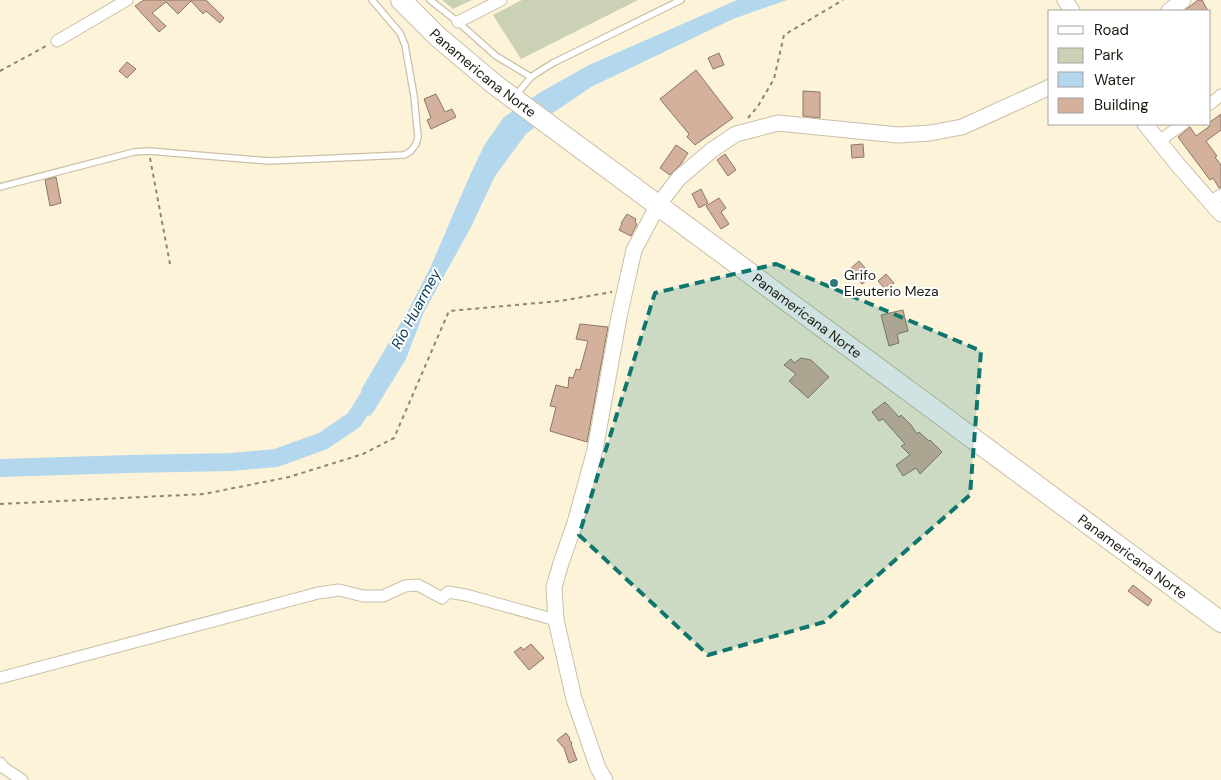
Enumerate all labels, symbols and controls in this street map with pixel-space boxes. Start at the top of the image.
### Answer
legend [1048,10,1211,125]
text: Road [1094,20,1129,40]
street label: Panamericana Norte [426,25,540,121]
text: Park [1094,45,1124,65]
text: Water [1094,70,1136,90]
text: Building [1094,95,1149,115]
water label: Río Huarmey [387,265,446,353]
place label: Grifo Eleuterio Meza [844,266,939,300]
street label: Panamericana Norte [749,269,865,362]
marker: Grifo Eleuterio Meza [828,277,840,289]
street label: Panamericana Norte [1074,510,1191,603]

